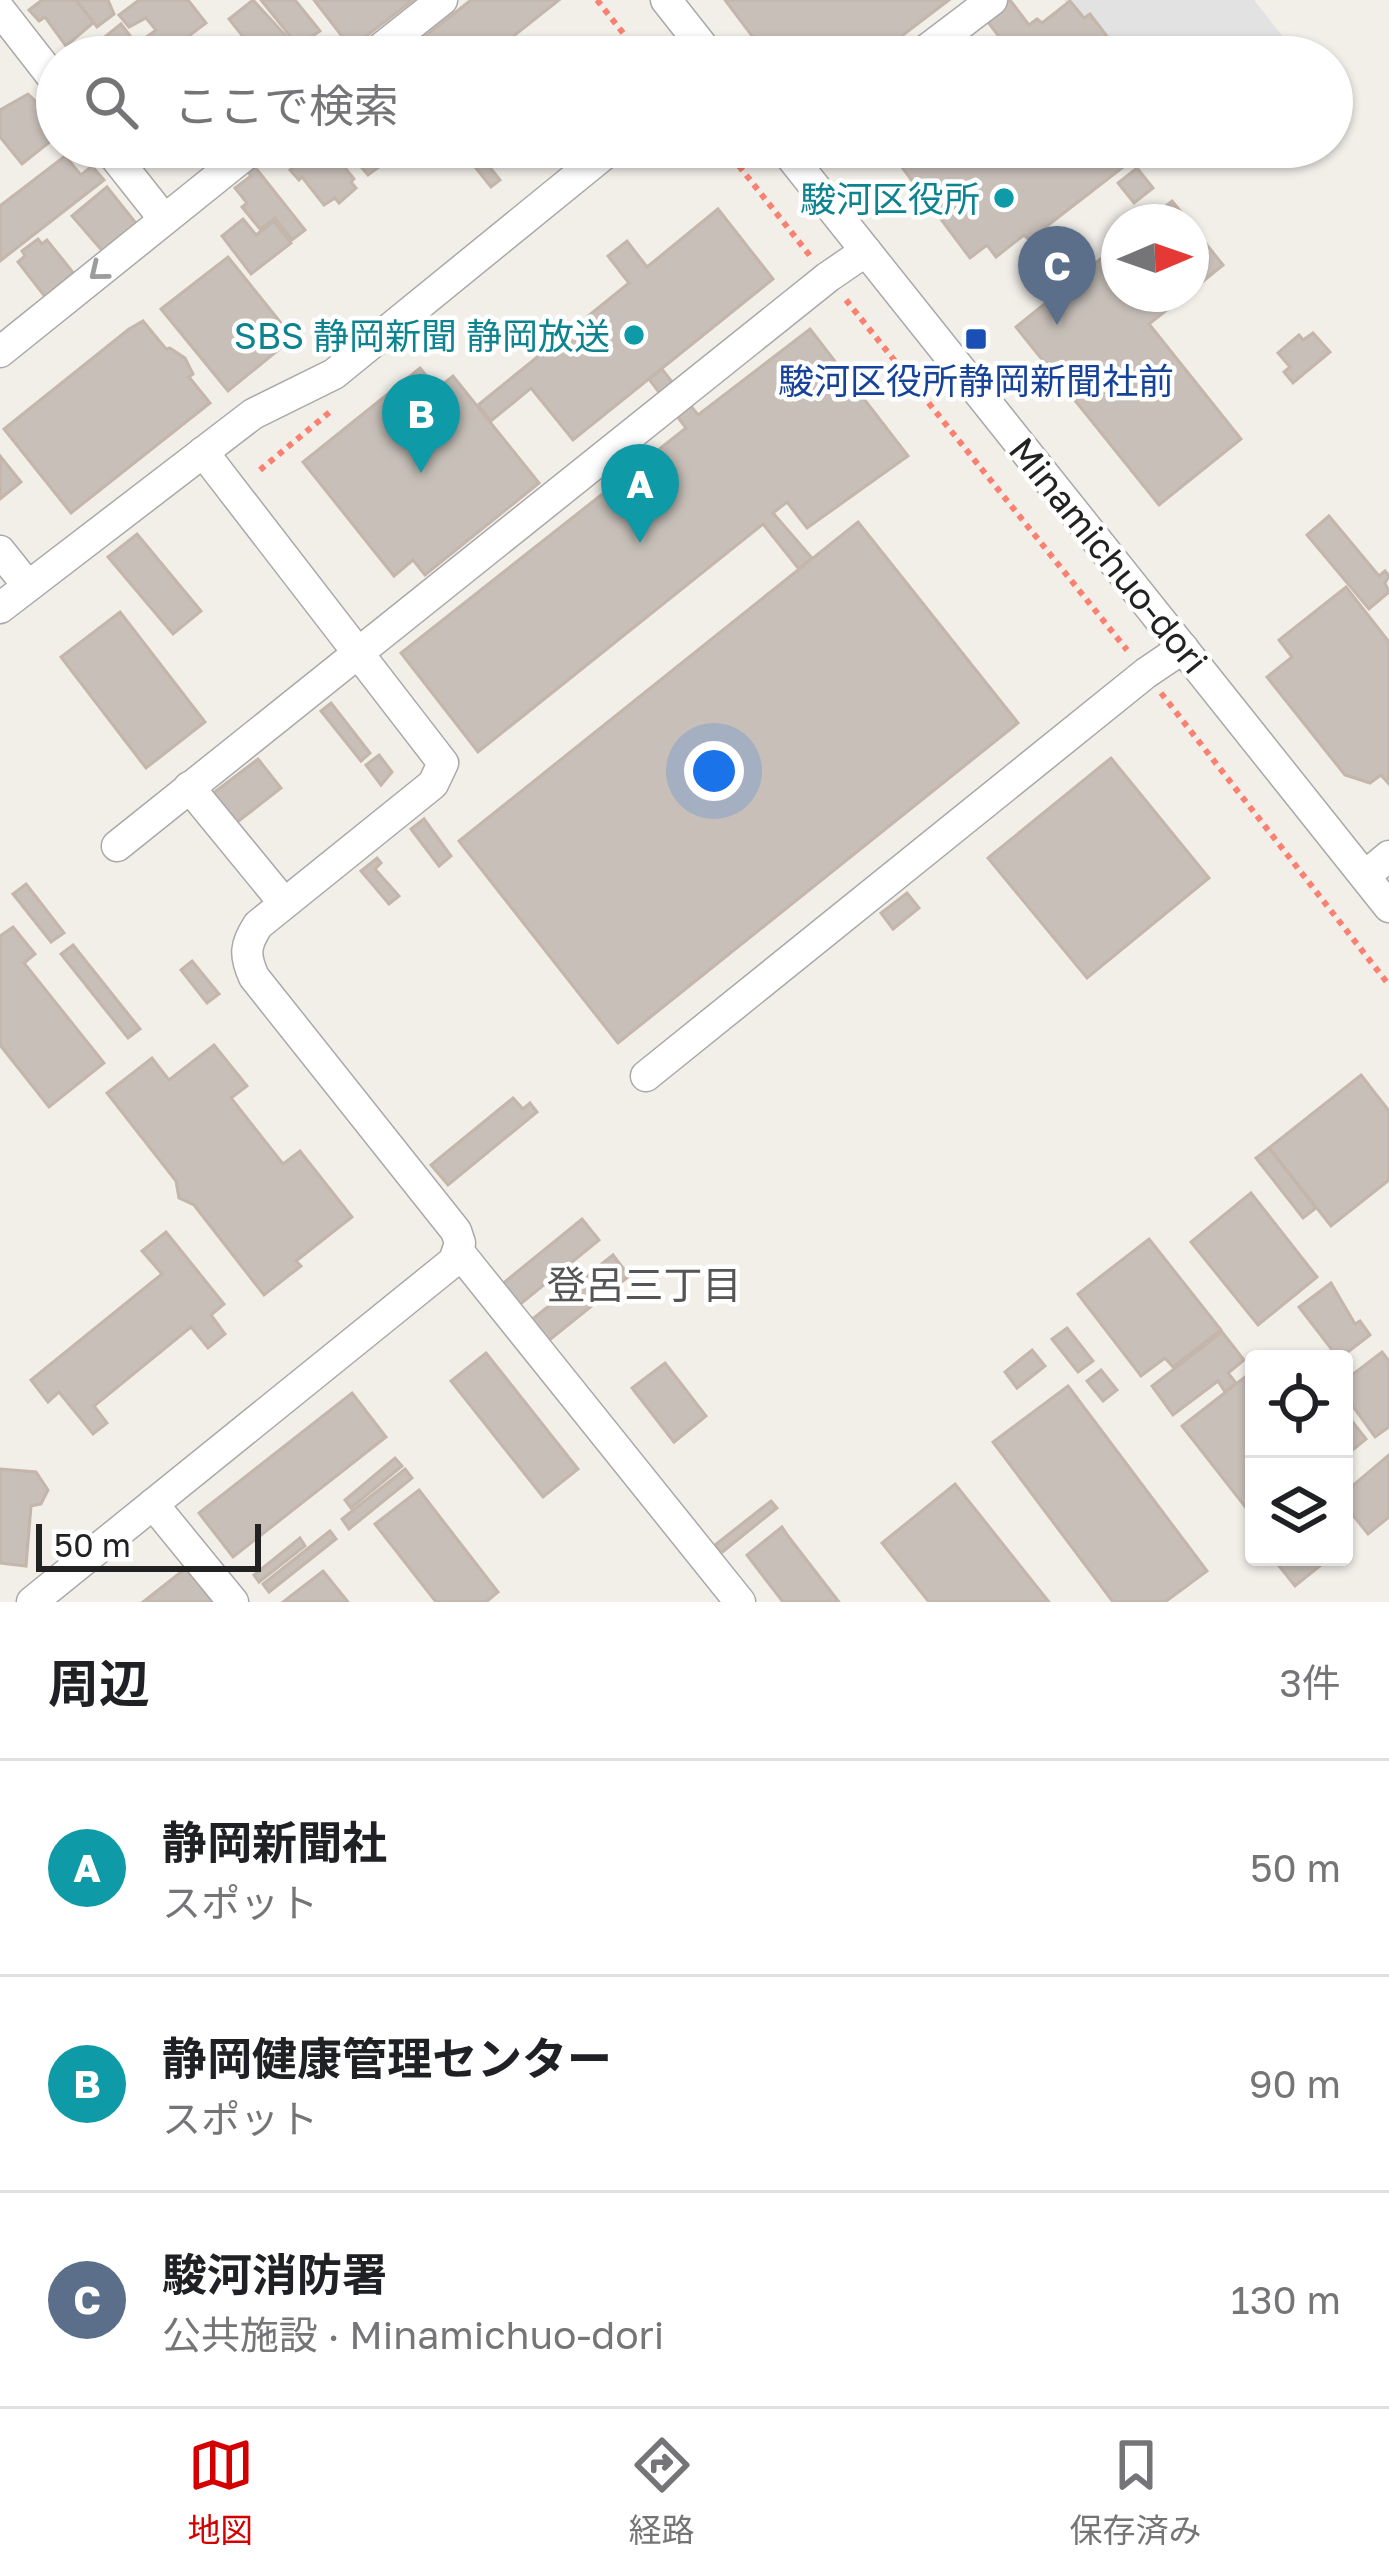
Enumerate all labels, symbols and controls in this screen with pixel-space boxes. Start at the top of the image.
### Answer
search box [36,36,1353,168]
icon: search [78,69,144,135]
text: ここで検索 [174,78,399,132]
place label: 駿河区役所 [800,177,980,220]
marker: 駿河区役所 [991,185,1017,211]
north arrow [1101,204,1209,312]
pin: C [1018,226,1096,325]
one-way arrow [90,258,112,280]
place label: SBS 静岡新聞 静岡放送 [234,314,610,357]
marker: SBS 静岡新聞 静岡放送 [621,322,647,348]
marker: 駿河区役所静岡新聞社前 [963,326,989,352]
place label: 駿河区役所静岡新聞社前 [778,359,1174,402]
pin: B [382,374,460,473]
street label: Minamichuo-dori [1001,428,1217,682]
pin: A [601,444,679,543]
your location [684,741,744,801]
district label: 登呂三丁目 [546,1261,742,1308]
map controls [1245,1350,1353,1566]
button: locate [1245,1350,1353,1458]
button: layers [1245,1458,1353,1566]
scale bar [36,1518,261,1571]
text: 50 m [54,1525,131,1564]
text: 周辺 [48,1652,150,1713]
text: 3件 [1279,1659,1341,1706]
text: 静岡新聞社 [162,1815,387,1869]
text: A [73,1844,101,1891]
text: 50 m [1250,1844,1341,1891]
text: スポット [162,1879,318,1926]
text: 静岡健康管理センター [162,2031,612,2085]
text: B [73,2060,101,2107]
text: 90 m [1249,2060,1341,2107]
text: スポット [162,2095,318,2142]
text: 駿河消防署 [162,2247,387,2301]
text: C [73,2276,101,2323]
text: 130 m [1231,2276,1341,2323]
text: 公共施設 · Minamichuo-dori [162,2311,664,2358]
tab: 地図 [188,2432,254,2552]
tab: 経路 [629,2432,695,2552]
tab: 保存済み [1070,2432,1202,2552]

